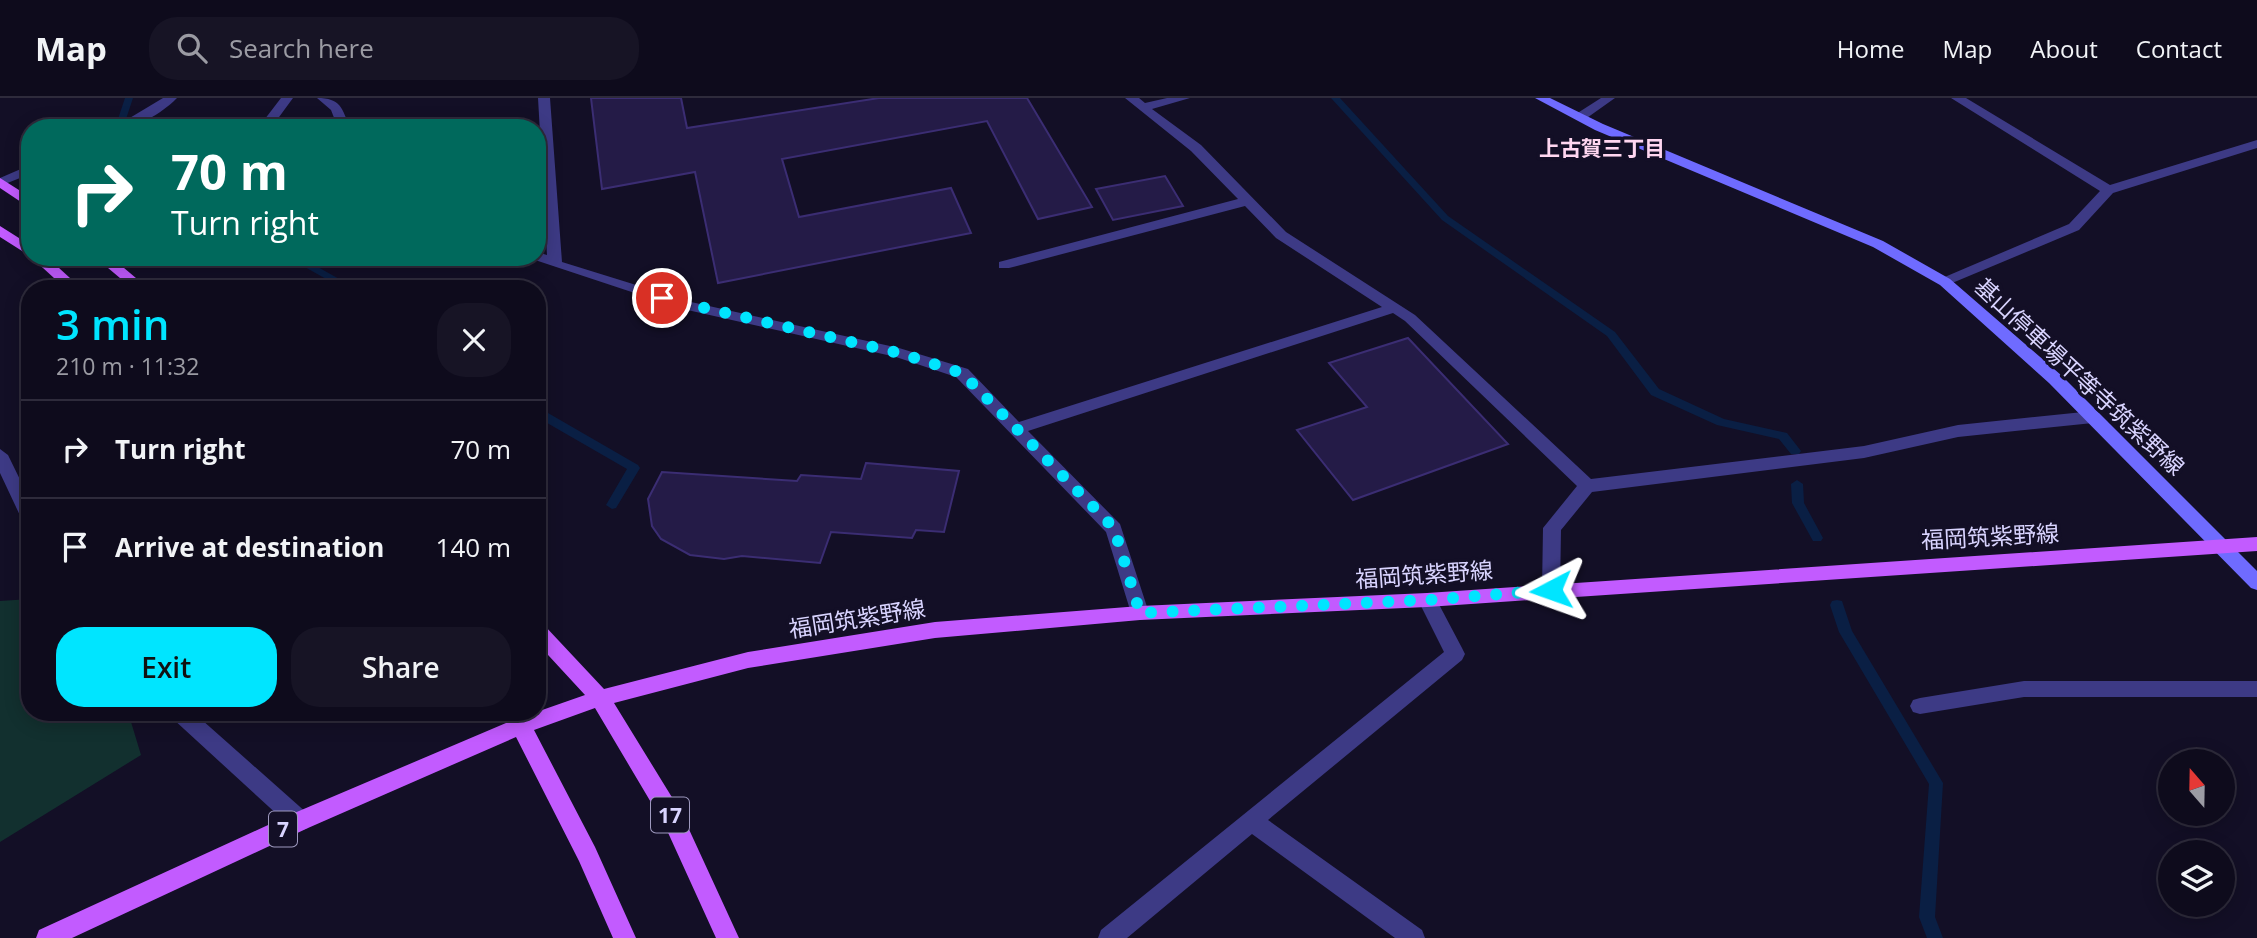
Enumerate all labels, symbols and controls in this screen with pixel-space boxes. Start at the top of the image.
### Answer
search box [149,17,639,80]
text: Map [35,26,107,71]
icon: search [173,29,211,67]
text: Search here [229,30,374,66]
text: Home [1837,32,1905,65]
text: Map [1943,32,1992,65]
text: About [2030,32,2098,65]
text: Contact [2136,32,2222,65]
district label: 上古賀三丁目 [1539,134,1665,162]
text: 70 m [171,138,288,204]
icon: right [56,147,147,238]
text: Turn right [171,201,319,244]
pin [632,268,692,328]
street label: 基山停車場平等寺筑紫野線 [1968,270,2192,482]
icon: arrive [643,279,681,317]
text: 3 min [56,295,169,352]
button: close [437,303,511,377]
text: 210 m · 11:32 [56,350,199,382]
icon: right [56,430,94,468]
text: Turn right [115,431,246,467]
text: 70 m [450,431,511,467]
street label: 福岡筑紫野線 [1920,516,2060,556]
icon: arrive [56,528,94,566]
text: Arrive at destination [115,529,384,565]
text: 140 m [436,529,511,565]
street label: 福岡筑紫野線 [1354,553,1494,595]
position arrow [1514,553,1588,627]
street label: 福岡筑紫野線 [786,591,928,645]
button: Exit [56,627,277,707]
button: Share [291,627,511,707]
north arrow [2158,749,2235,826]
map controls [2158,749,2235,917]
road number: 17 [651,798,689,832]
road number: 7 [269,812,297,846]
button: layers [2158,840,2235,917]

